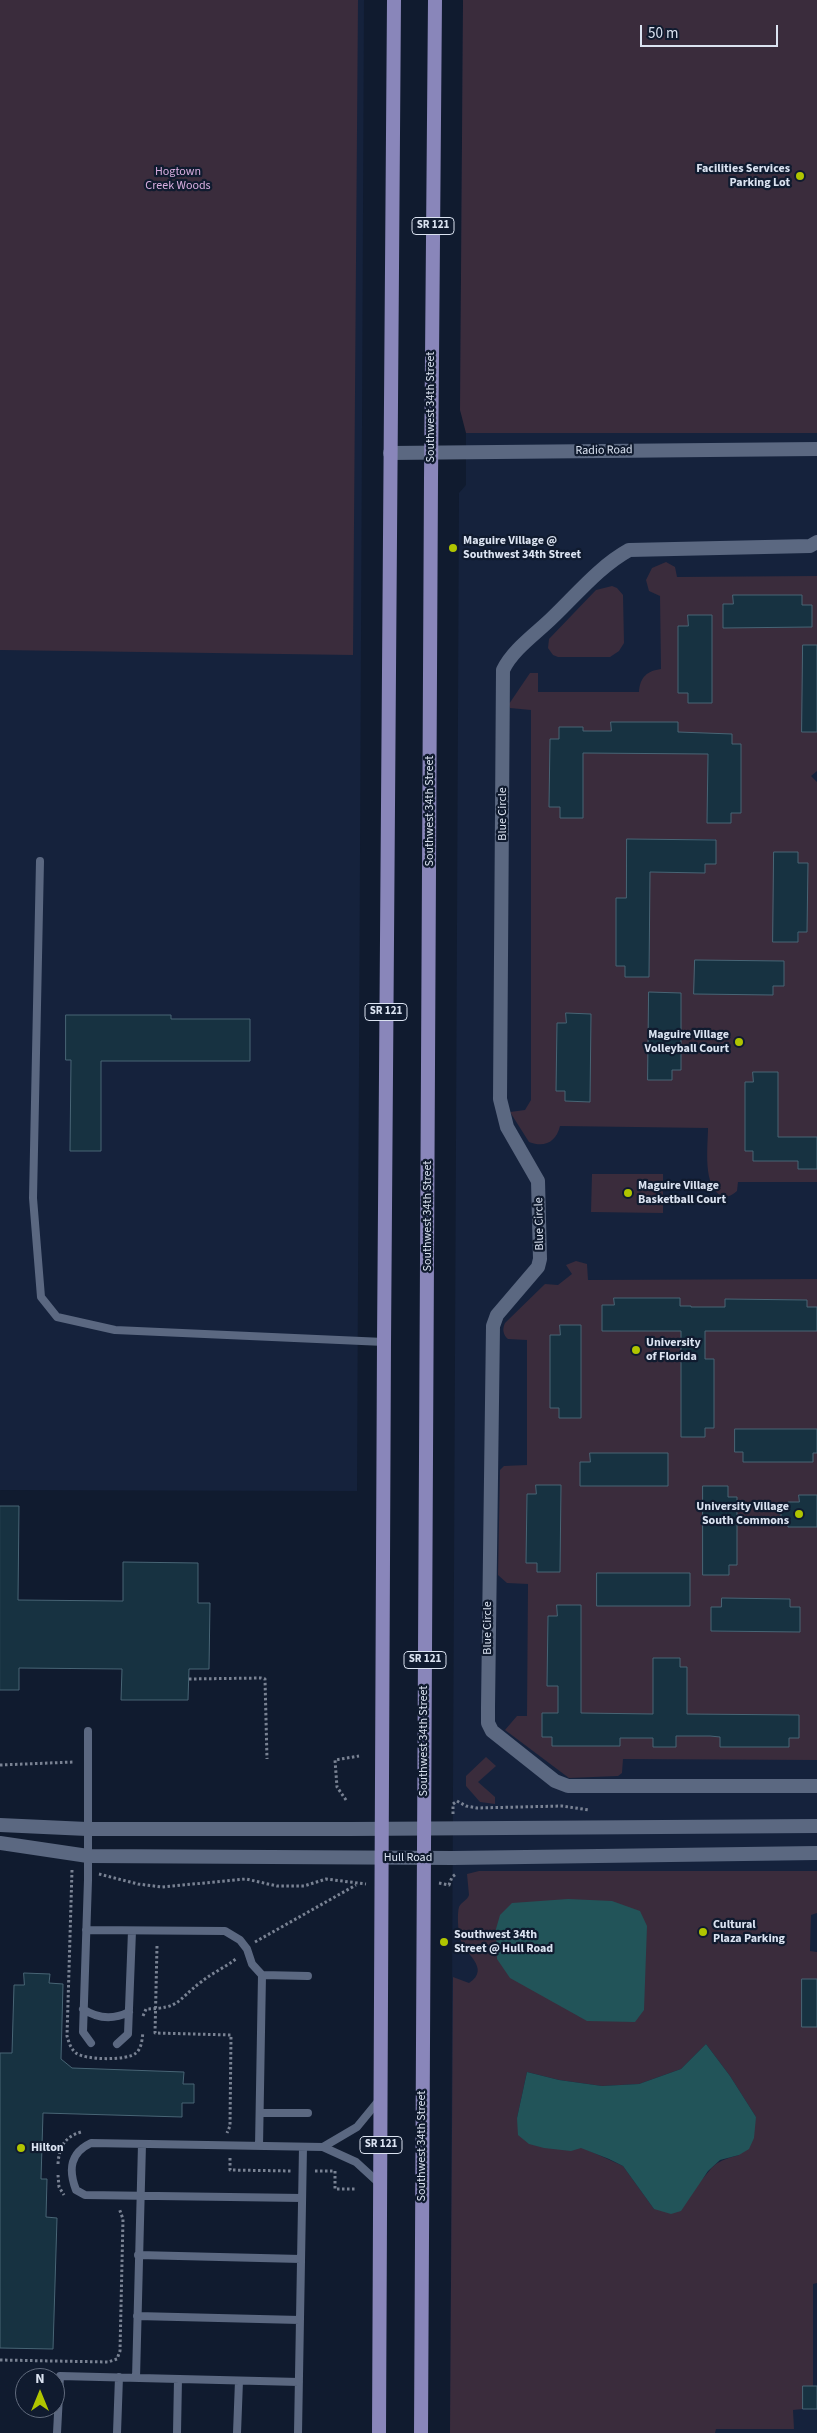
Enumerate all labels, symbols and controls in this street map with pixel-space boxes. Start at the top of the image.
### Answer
scale bar [642,15,780,47]
text: 50 m [648,23,678,44]
place label: Facilities Services Parking Lot [696,162,790,190]
park label: Hogtown Creek Woods [145,165,211,193]
marker: Facilities Services Parking Lot [794,170,806,182]
road number: SR 121 [412,218,454,235]
street label: Southwest 34th Street [424,352,438,462]
street label: Radio Road [575,443,633,459]
place label: Maguire Village @ Southwest 34th Street [463,534,581,562]
marker: Maguire Village @ Southwest 34th Street [447,542,459,554]
street label: Southwest 34th Street [423,756,437,866]
street label: Blue Circle [496,787,510,841]
road number: SR 121 [365,1004,407,1020]
place label: Maguire Village Volleyball Court [644,1028,729,1056]
marker: Maguire Village Volleyball Court [733,1036,745,1048]
street label: Southwest 34th Street [421,1161,435,1271]
place label: Maguire Village Basketball Court [638,1179,726,1207]
marker: Maguire Village Basketball Court [622,1187,634,1199]
street label: Blue Circle [532,1197,548,1251]
place label: University of Florida [646,1336,701,1364]
marker: University of Florida [630,1344,642,1356]
place label: University Village South Commons [696,1500,789,1528]
marker: University Village South Commons [793,1508,805,1520]
street label: Blue Circle [481,1601,495,1655]
road number: SR 121 [404,1652,446,1668]
street label: Southwest 34th Street [417,1686,431,1796]
street label: Hull Road [384,1851,432,1865]
place label: Cultural Plaza Parking [713,1918,785,1946]
marker: Cultural Plaza Parking [697,1926,709,1938]
place label: Southwest 34th Street @ Hull Road [454,1928,553,1956]
marker: Southwest 34th Street @ Hull Road [438,1936,450,1948]
street label: Southwest 34th Street [415,2091,429,2201]
road number: SR 121 [360,2136,402,2154]
place label: Hilton [31,2141,64,2155]
marker: Hilton [15,2142,27,2154]
north arrow [15,2368,65,2418]
text: N [35,2369,45,2389]

